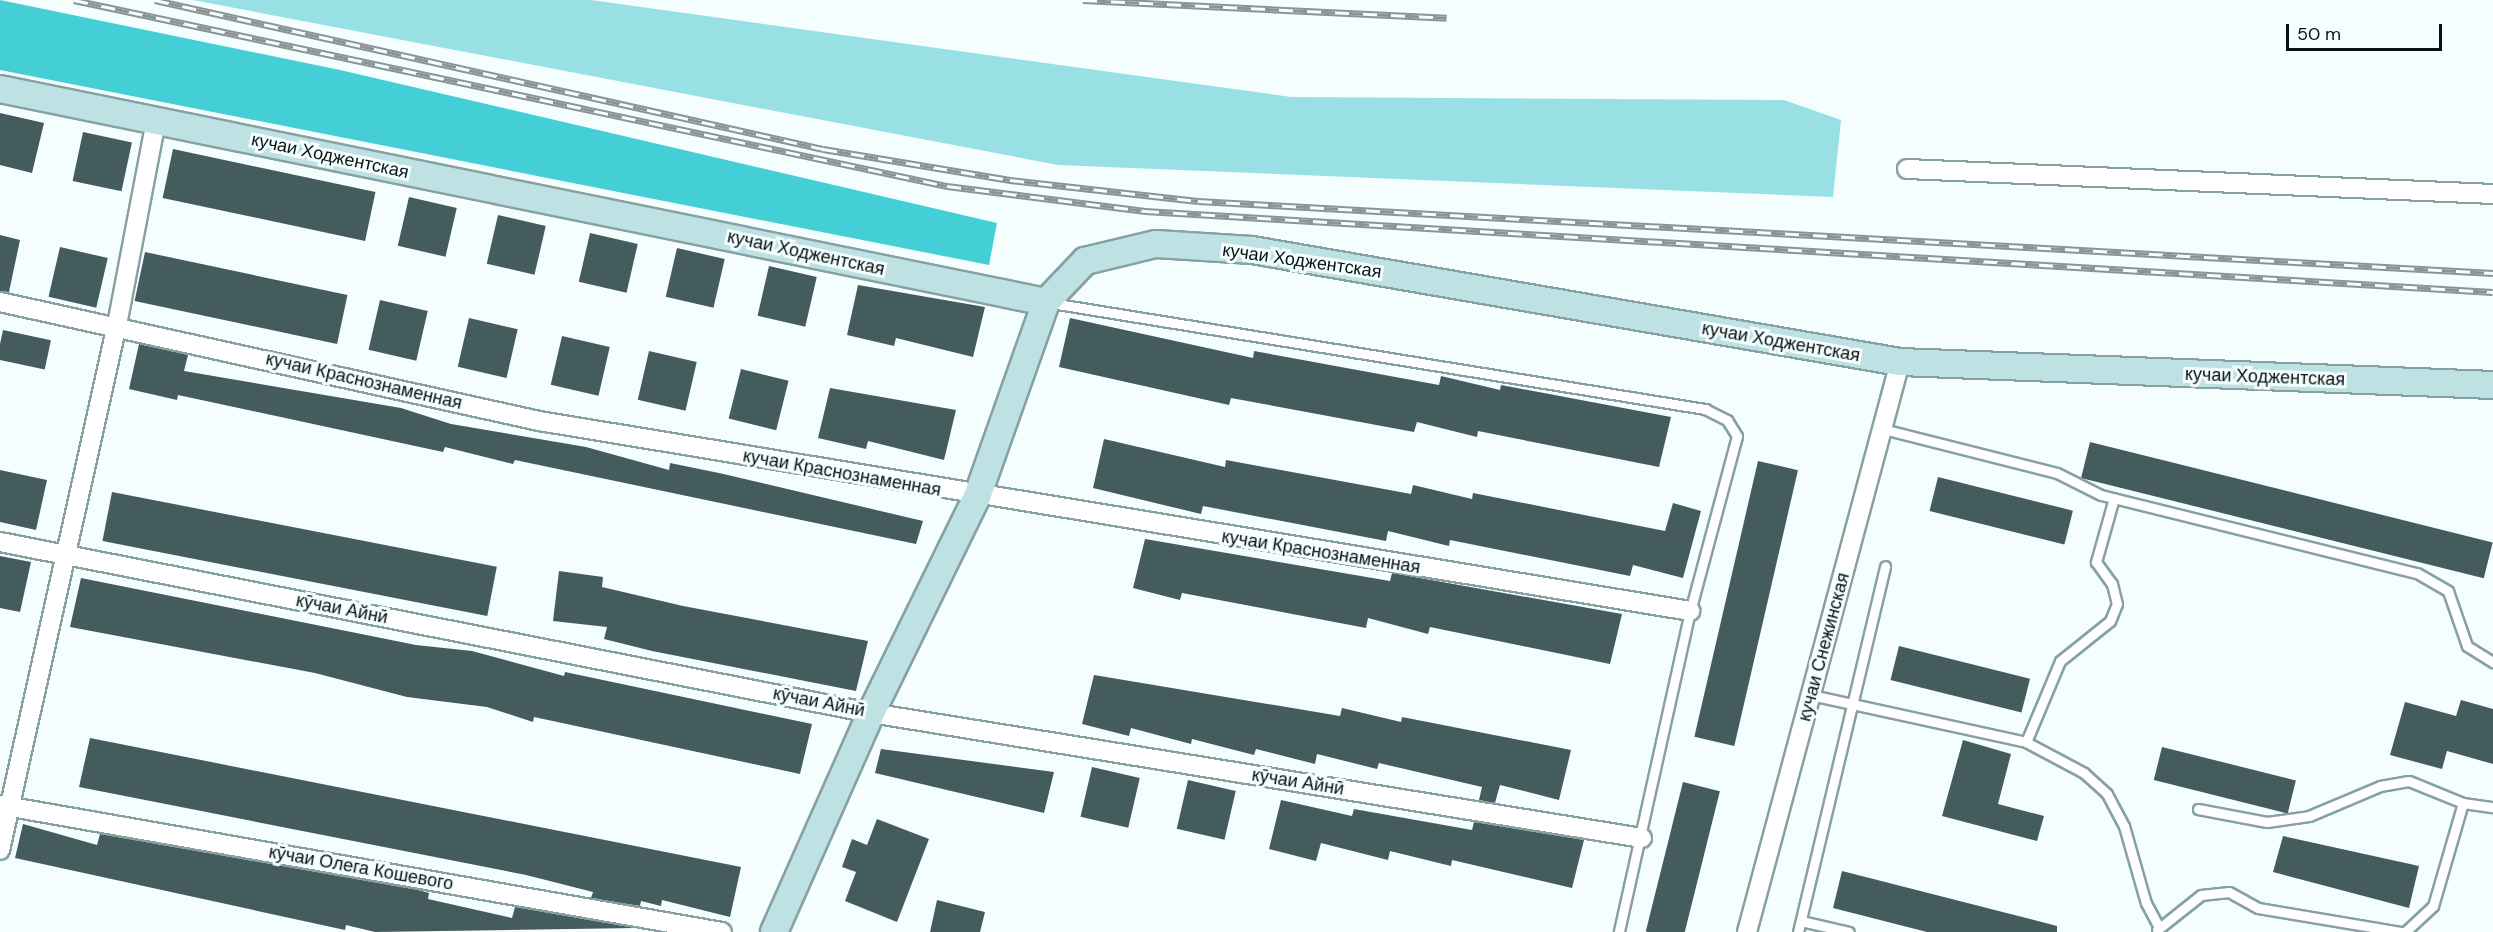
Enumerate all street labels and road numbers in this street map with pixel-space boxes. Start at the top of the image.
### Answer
street label: кучаи Ходжентская [249,129,411,183]
street label: кучаи Ходжентская [725,226,887,280]
street label: кучаи Ходжентская [1221,239,1383,283]
street label: кучаи Ходжентская [1700,317,1862,367]
street label: кучаи Краснознаменная [264,348,464,414]
street label: кучаи Ходжентская [2185,363,2345,391]
street label: кучаи Краснознаменная [741,445,943,501]
street label: кучаи Краснознаменная [1220,526,1422,578]
street label: кучаи Снежинская [1794,570,1854,724]
street label: кӯчаи Айнӣ [294,590,390,628]
street label: кӯчаи Айнӣ [771,683,867,721]
street label: кӯчаи Айнӣ [1250,764,1346,800]
street label: кӯчаи Олега Кошевого [267,841,455,895]

